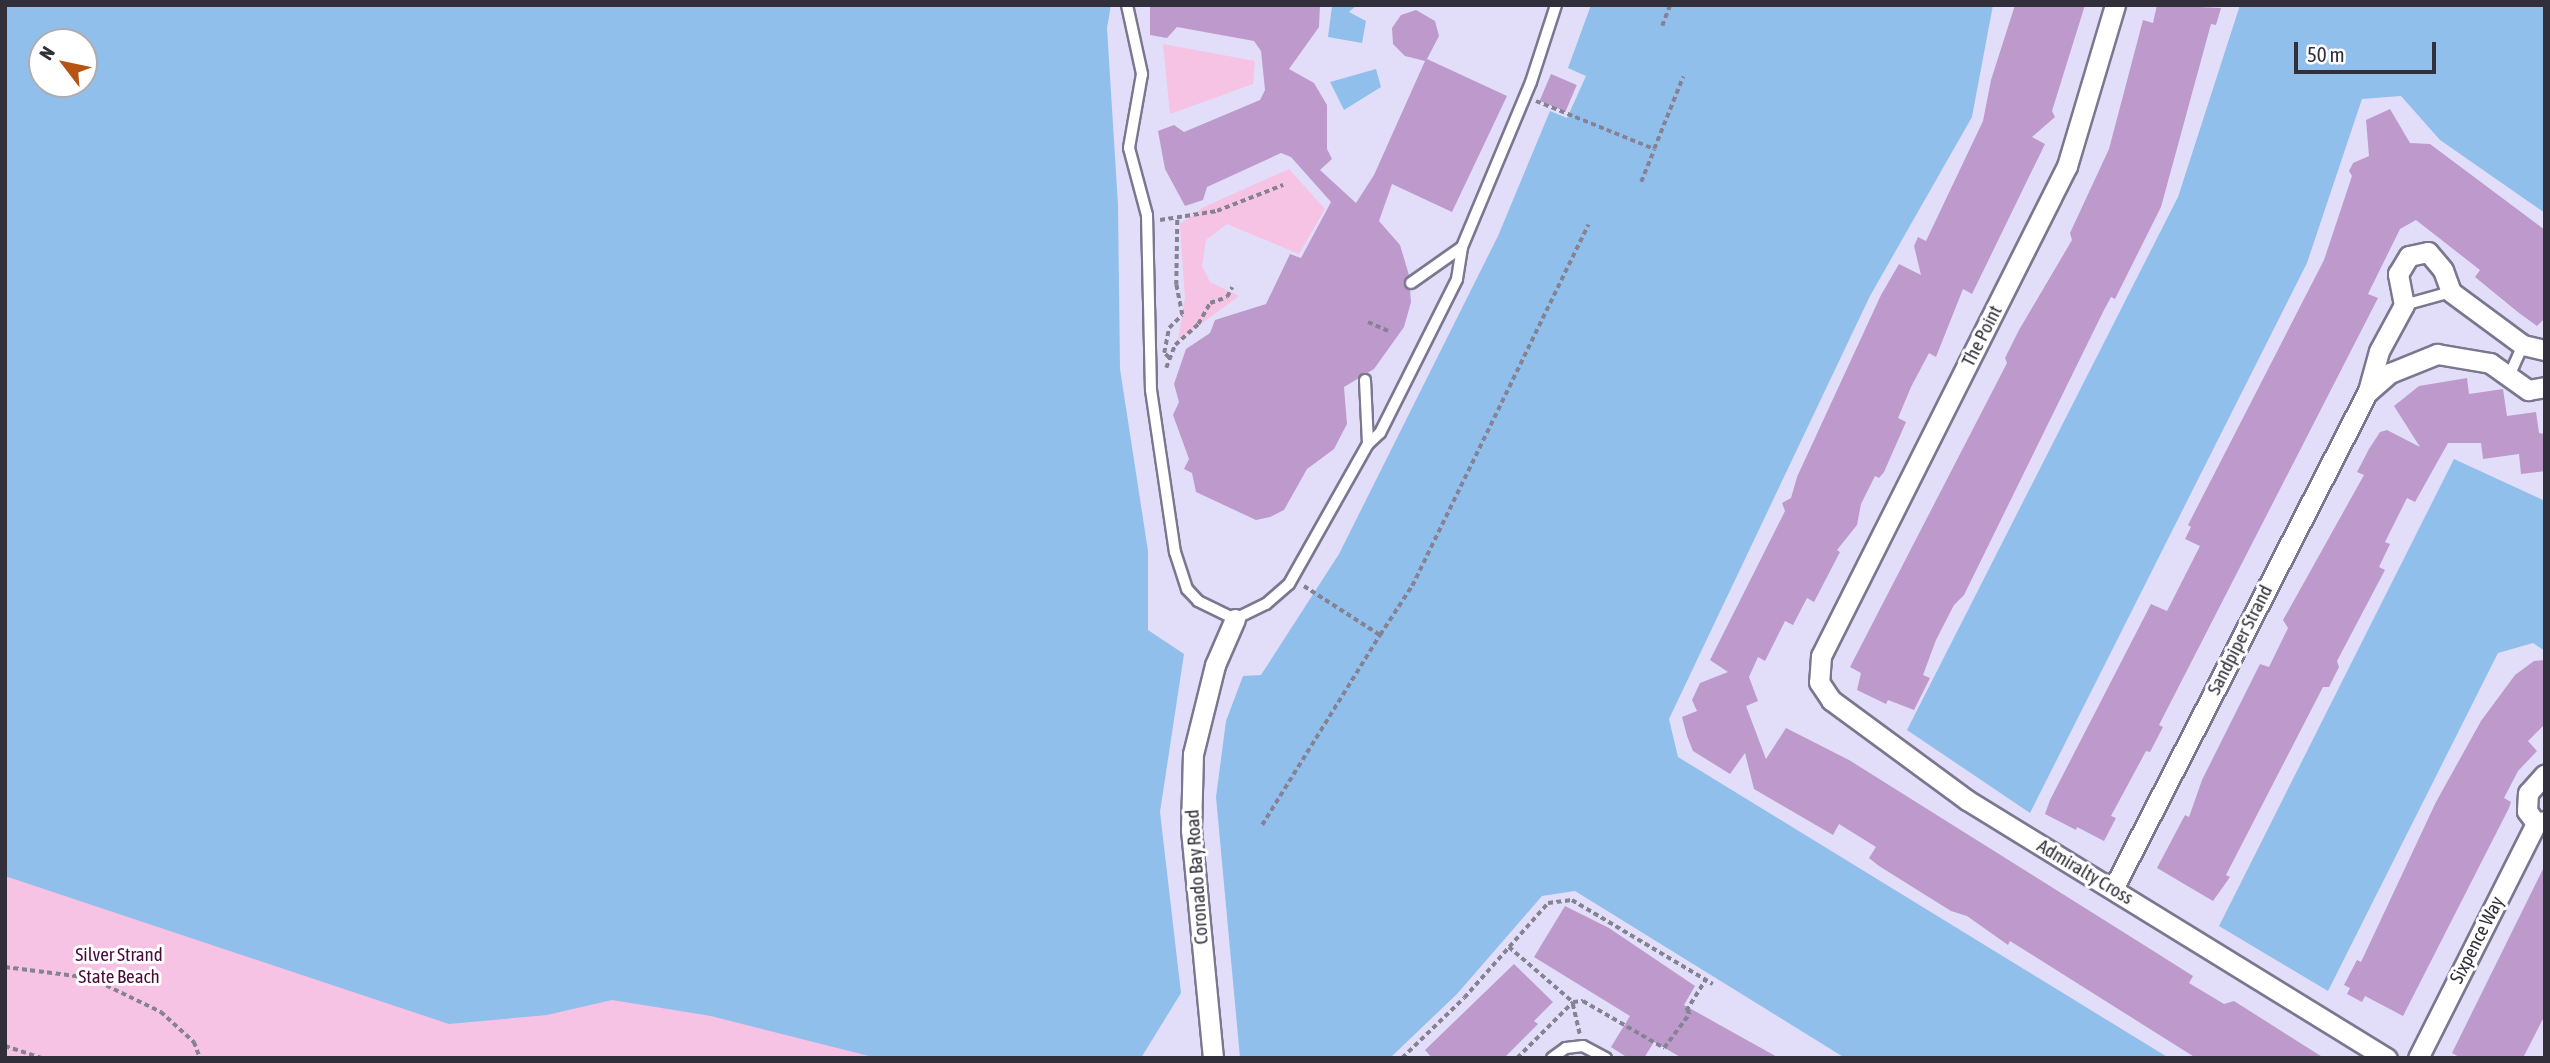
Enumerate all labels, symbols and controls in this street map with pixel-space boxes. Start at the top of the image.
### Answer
north arrow [28,28,98,98]
scale bar [2298,28,2440,72]
text: N [35,42,59,64]
text: 50 m [2307,42,2345,66]
street label: The Point [1957,302,2007,370]
street label: Sandpiper Strand [2203,581,2277,699]
street label: Coronado Bay Road [1181,809,1213,945]
street label: Admiralty Cross [2033,834,2137,910]
street label: Sixpence Way [2445,893,2509,987]
park label: Silver Strand State Beach [75,944,163,988]

